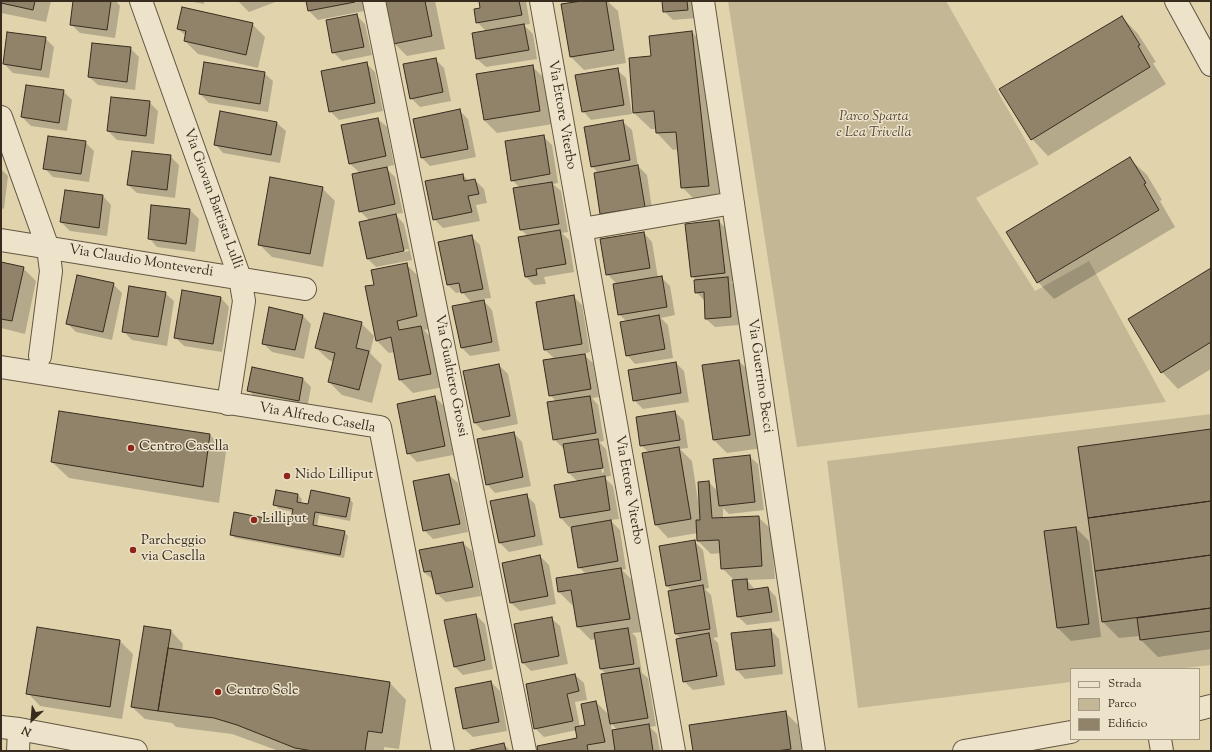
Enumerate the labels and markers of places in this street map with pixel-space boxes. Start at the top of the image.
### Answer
place label: Centro Casella [139,440,229,456]
marker: Centro Casella [126,443,136,453]
place label: Nido Lilliput [295,468,373,484]
marker: Nido Lilliput [282,471,292,481]
place label: Lilliput [262,512,307,528]
marker: Lilliput [249,515,259,525]
place label: Parcheggio via Casella [141,534,206,566]
marker: Parcheggio via Casella [128,545,138,555]
place label: Centro Sole [226,684,298,700]
marker: Centro Sole [213,687,223,697]

